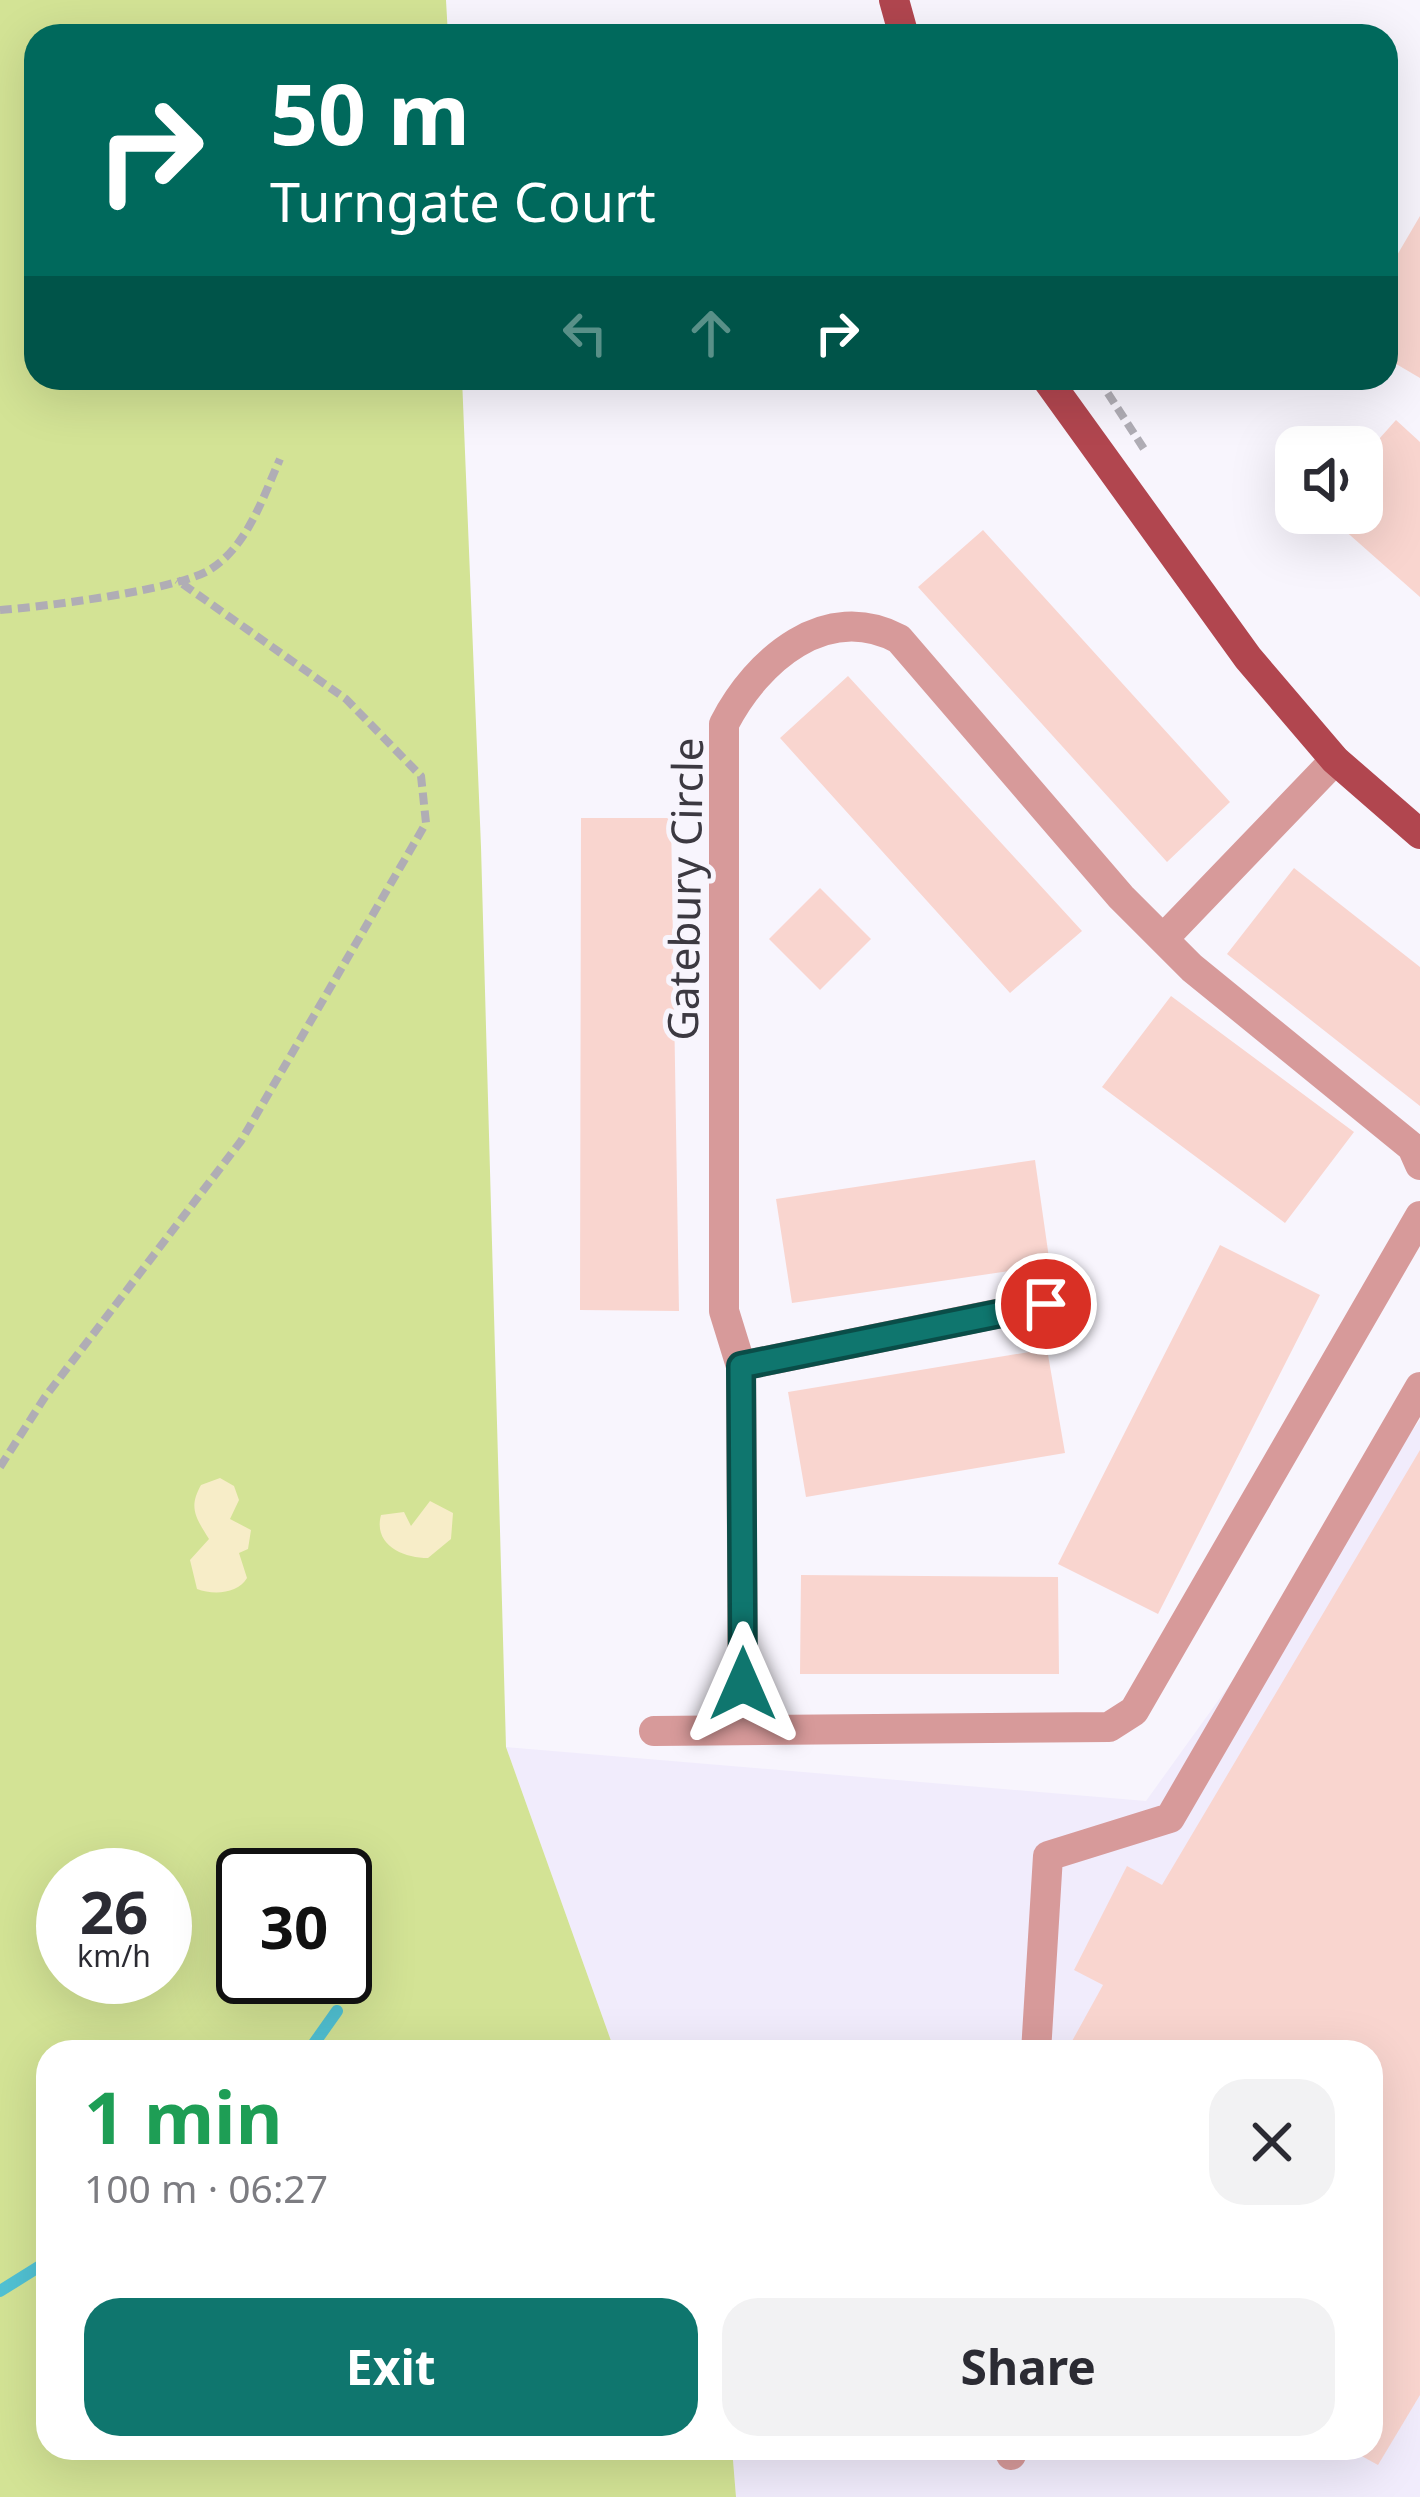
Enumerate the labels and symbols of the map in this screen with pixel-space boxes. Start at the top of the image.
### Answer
street label: Gatebury Circle [653,737,715,1041]
pin [995,1253,1097,1355]
position arrow [680,1621,806,1747]
speed limit sign: 30 [216,1848,372,2004]

